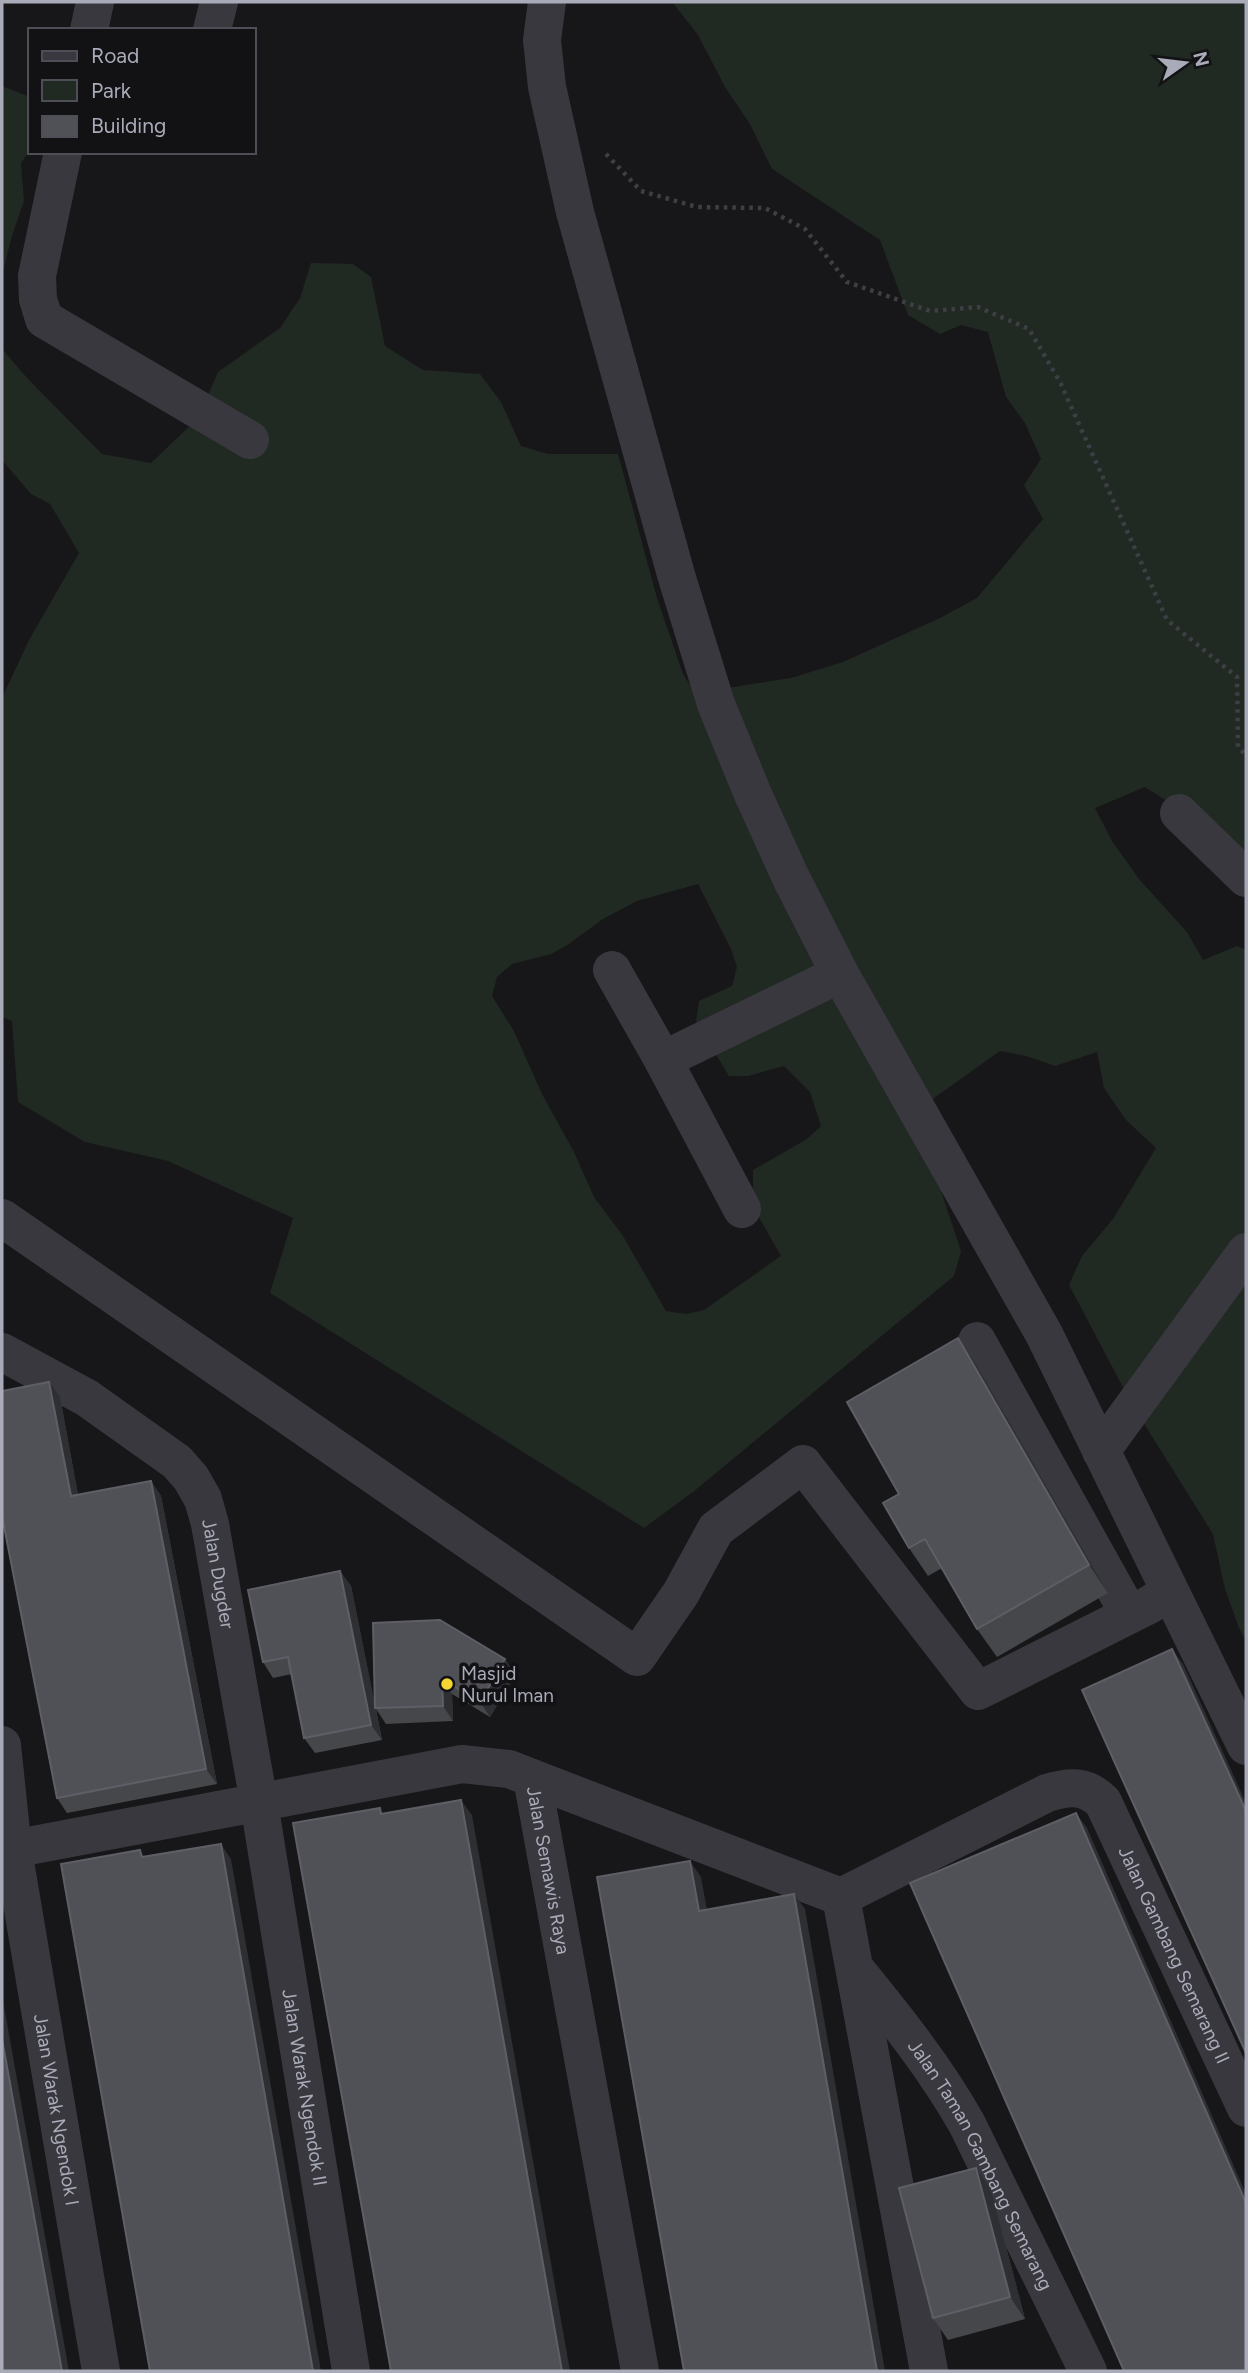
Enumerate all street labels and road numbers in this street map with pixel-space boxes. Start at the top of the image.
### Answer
street label: Jalan Dugder [197,1516,239,1631]
street label: Jalan Semawis Raya [522,1785,575,1956]
street label: Jalan Gambang Semarang II [1113,1843,1235,2067]
street label: Jalan Warak Ngendok II [277,1987,332,2188]
street label: Jalan Warak Ngendok I [29,2012,84,2207]
street label: Jalan Taman Gambang Semarang [903,2035,1058,2294]

